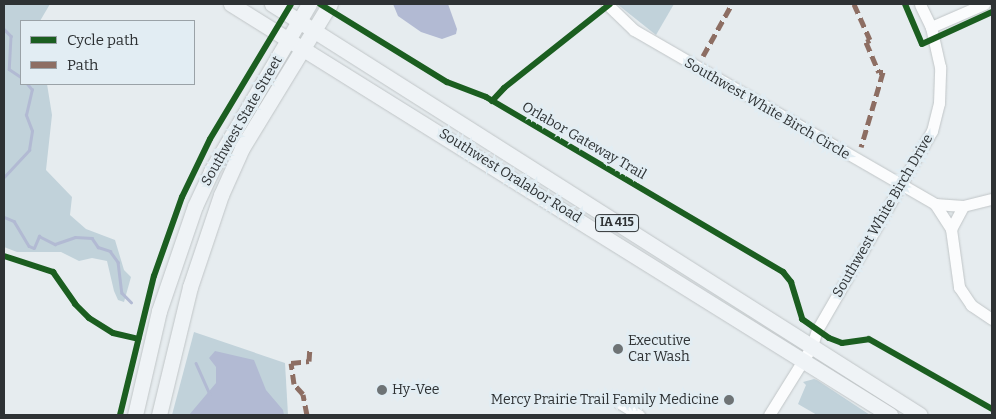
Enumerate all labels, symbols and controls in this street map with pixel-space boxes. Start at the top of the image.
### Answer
legend [20,20,195,85]
text: Cycle path [67,31,139,49]
street label: Southwest State Street [198,53,286,189]
street label: Southwest White Birch Circle [681,55,853,163]
text: Path [67,56,98,74]
street label: Orlabor Gateway Trail [519,99,649,183]
street label: Southwest Oralabor Road [436,125,584,227]
street label: Southwest White Birch Drive [829,131,937,301]
road number: IA 415 [594,214,640,232]
place label: Executive Car Wash [628,333,691,366]
marker: Executive Car Wash [612,343,624,355]
place label: Hy-Vee [392,382,440,398]
marker: Hy-Vee [376,384,388,396]
place label: Mercy Prairie Trail Family Medicine [491,392,719,408]
marker: Mercy Prairie Trail Family Medicine [723,394,735,406]

